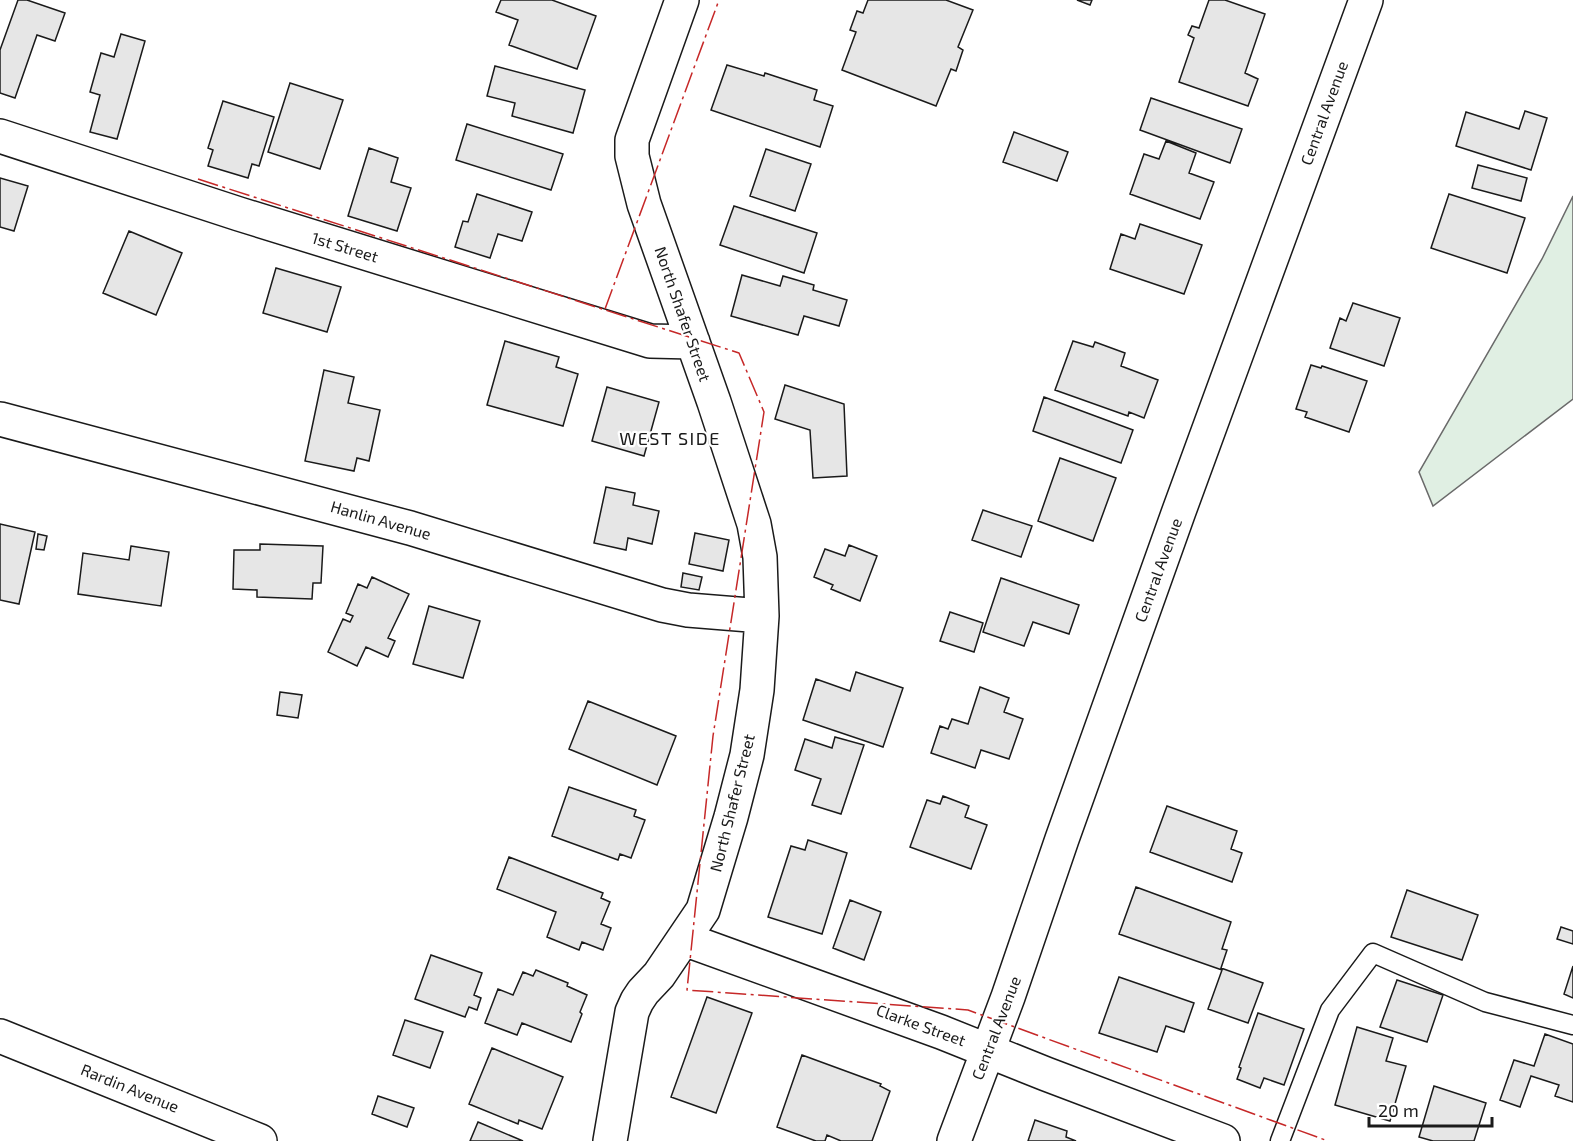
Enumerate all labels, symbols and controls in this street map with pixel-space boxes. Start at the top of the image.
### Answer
street label: Central Avenue [1296,58,1351,168]
street label: 1st Street [310,227,381,266]
street label: North Shafer Street [651,244,715,384]
district label: WEST SIDE [619,427,721,449]
street label: Hanlin Avenue [329,496,434,543]
street label: Central Avenue [1130,515,1185,625]
street label: North Shafer Street [705,732,758,874]
street label: Central Avenue [967,973,1024,1082]
street label: Clarke Street [874,1000,968,1049]
street label: Rardin Avenue [78,1059,182,1116]
scale bar [1369,1090,1492,1128]
text: 20 m [1378,1099,1419,1121]

